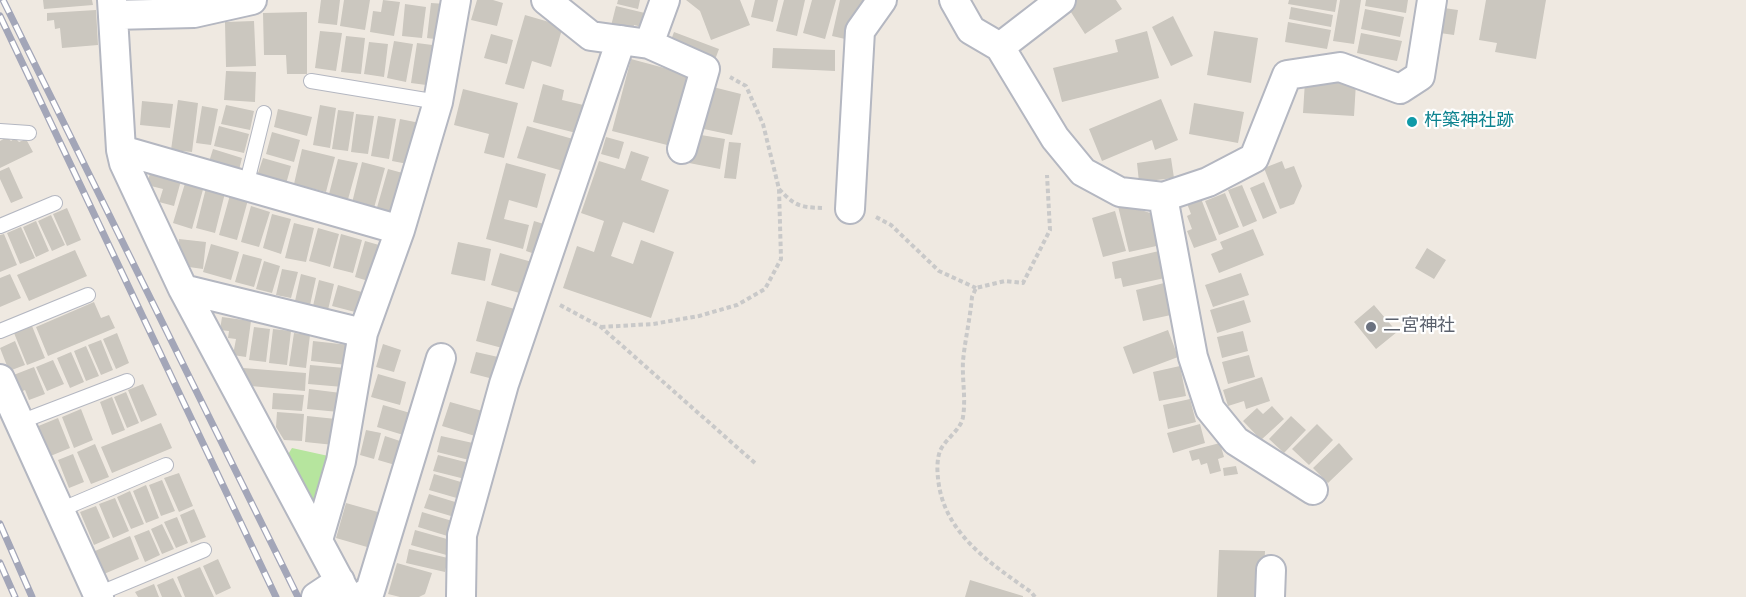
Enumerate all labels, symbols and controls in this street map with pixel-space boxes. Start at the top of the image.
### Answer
place label: 杵築神社跡 [1424,111,1514,133]
marker: 杵築神社跡 [1405,115,1419,129]
place label: 二宮神社 [1383,316,1455,338]
marker: 二宮神社 [1364,320,1378,334]

